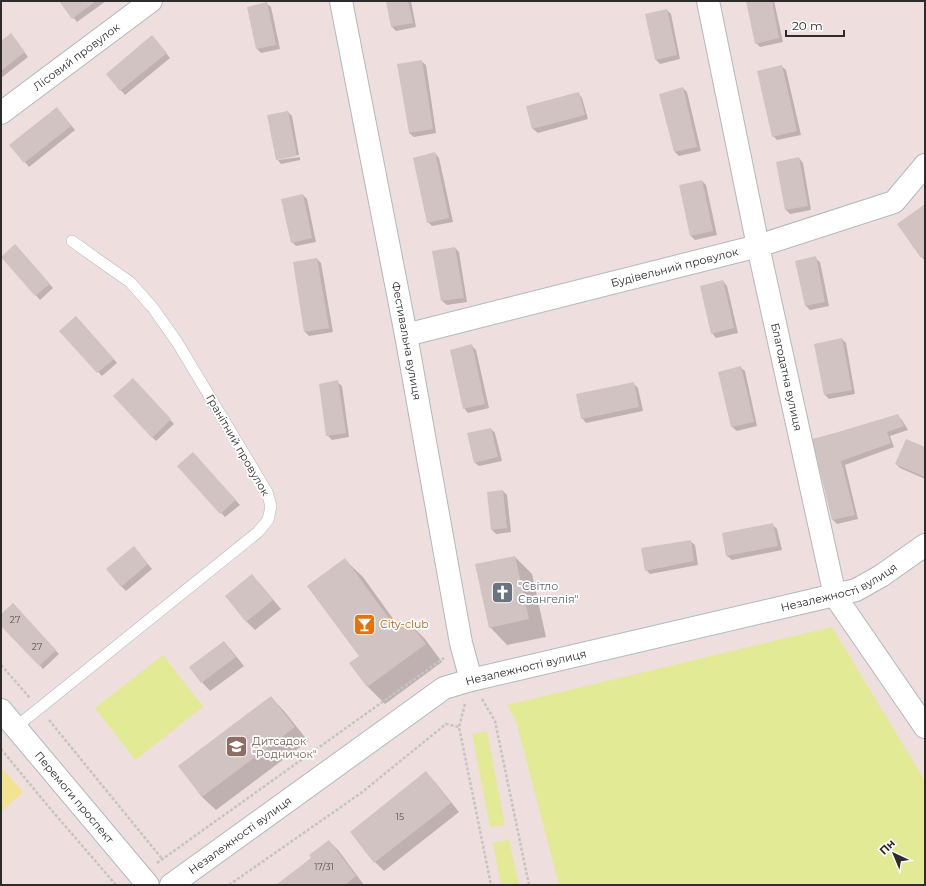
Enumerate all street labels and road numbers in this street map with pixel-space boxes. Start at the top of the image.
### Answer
street label: Лісовий провулок [30,20,123,94]
street label: Будівельний провулок [609,244,740,290]
street label: Фестивальна вулиця [389,280,424,401]
street label: Благодатна вулиця [768,322,805,432]
street label: Гранітний провулок [203,392,273,499]
street label: Незалежності вулиця [779,560,900,614]
street label: Незалежності вулиця [464,646,588,688]
street label: Перемоги проспект [32,749,117,847]
street label: Незалежності вулиця [186,793,294,877]

